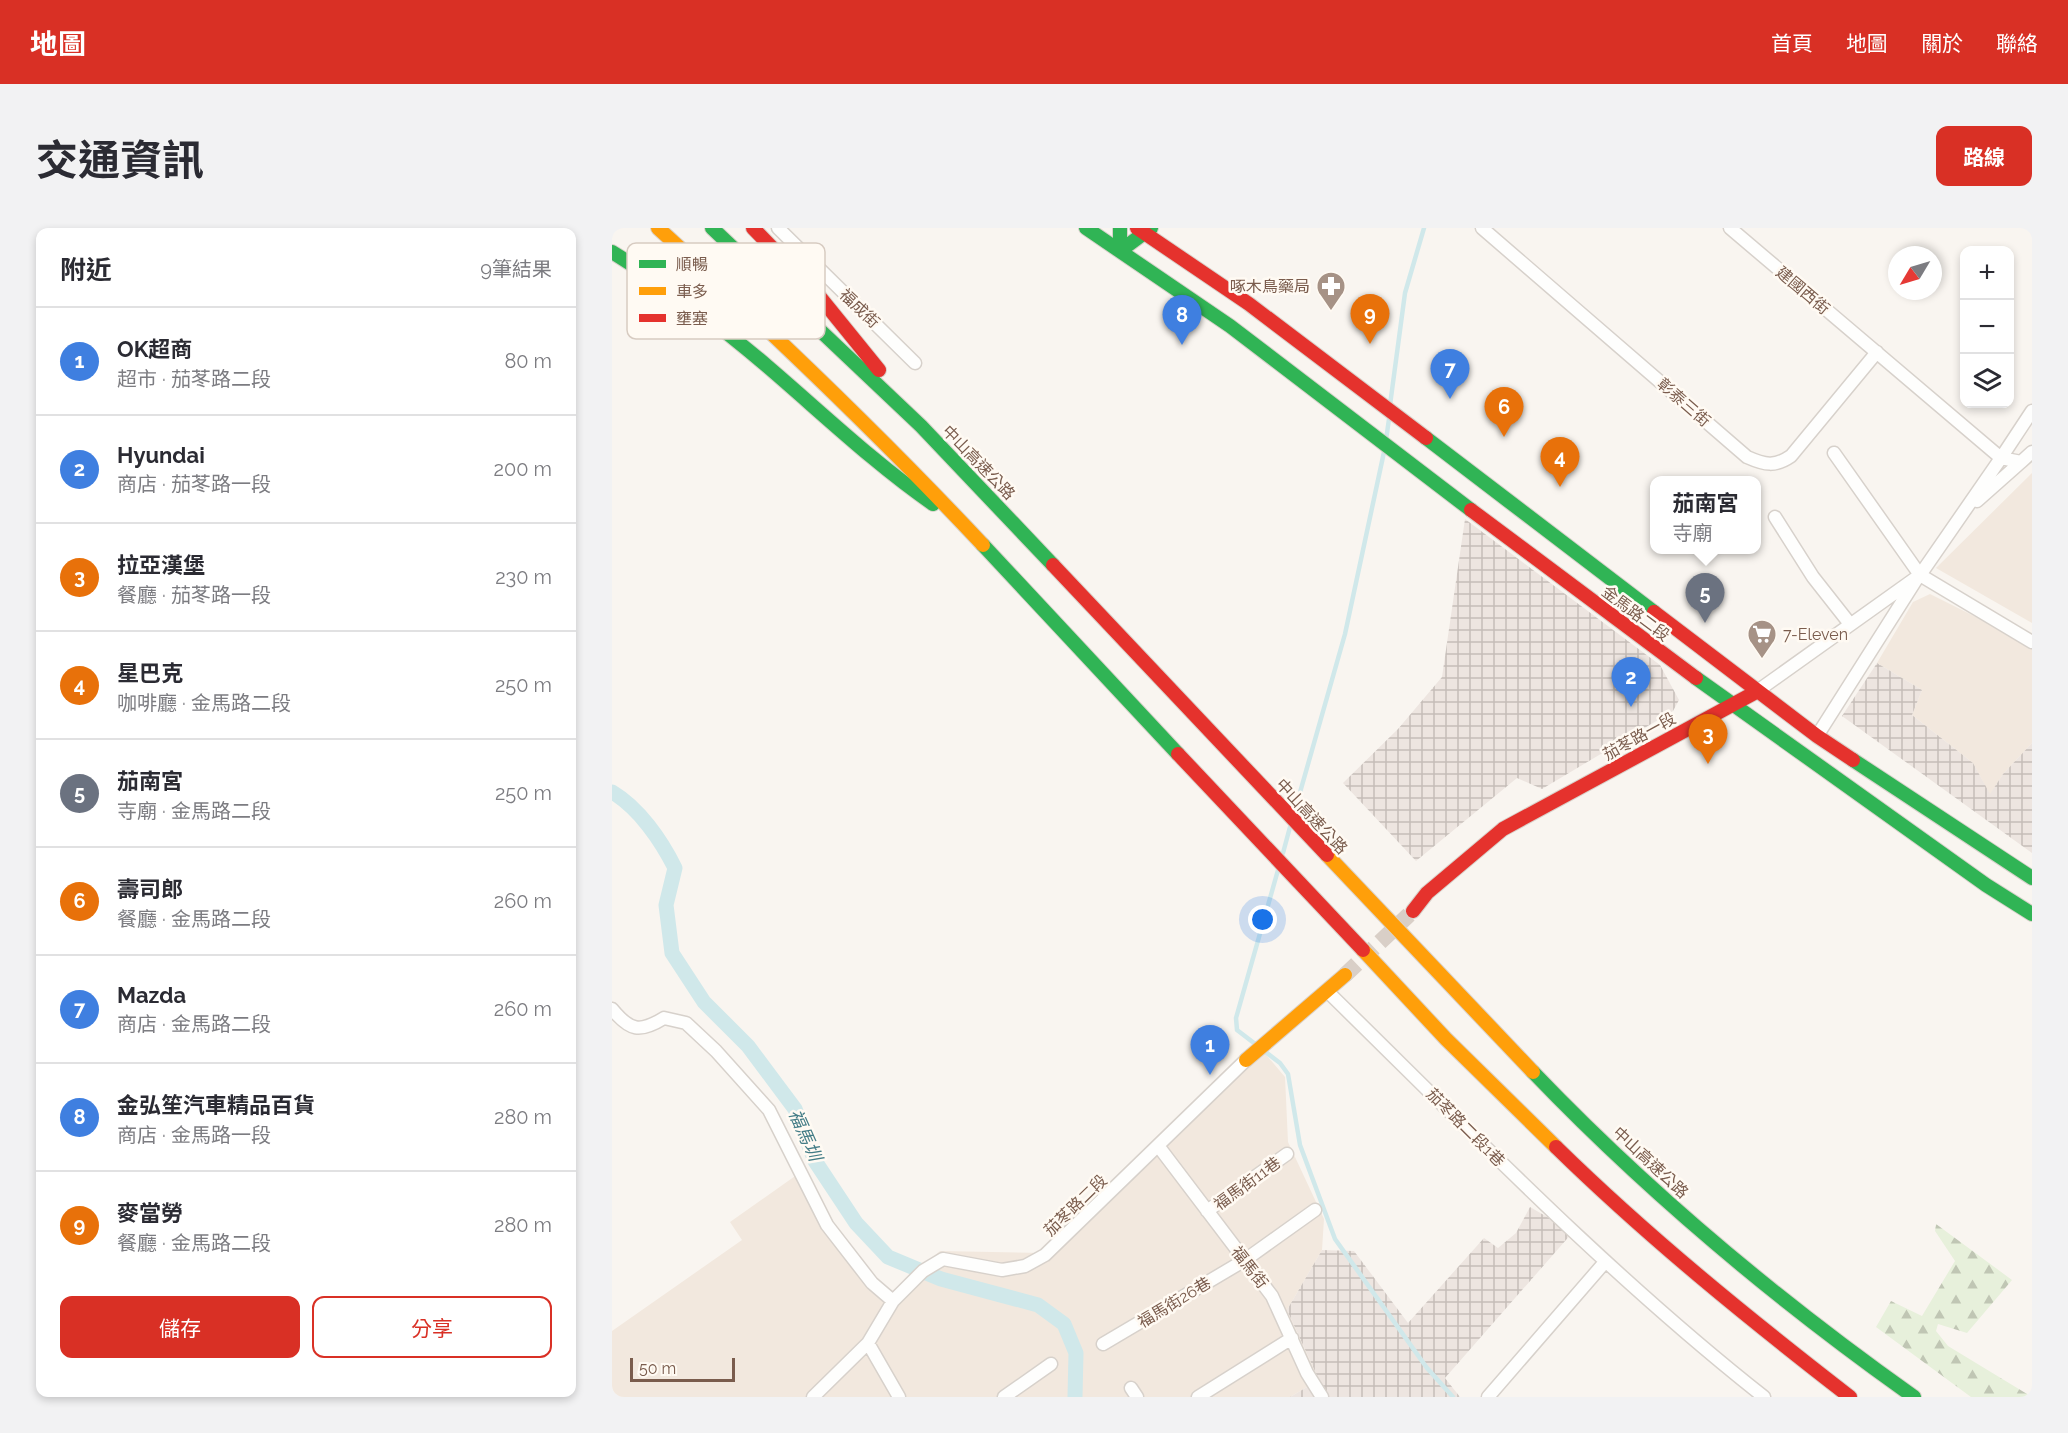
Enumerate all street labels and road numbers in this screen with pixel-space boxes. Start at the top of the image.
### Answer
street label: 建國西街 [1772,263,1833,318]
street label: 福成街 [836,285,884,332]
street label: 彰泰三街 [1653,374,1714,431]
street label: 中山高速公路 [938,421,1019,503]
street label: 金馬路二段 [1598,582,1673,645]
street label: 茄苳路一段 [1600,709,1679,764]
street label: 中山高速公路 [1272,775,1351,858]
street label: 茄苳路二段1巷 [1423,1084,1509,1170]
street label: 中山高速公路 [1609,1123,1692,1202]
street label: 福馬街11巷 [1210,1153,1284,1214]
street label: 茄苳路二段 [1040,1171,1111,1240]
street label: 福馬街 [1227,1243,1272,1292]
street label: 福馬街26巷 [1134,1273,1214,1332]

